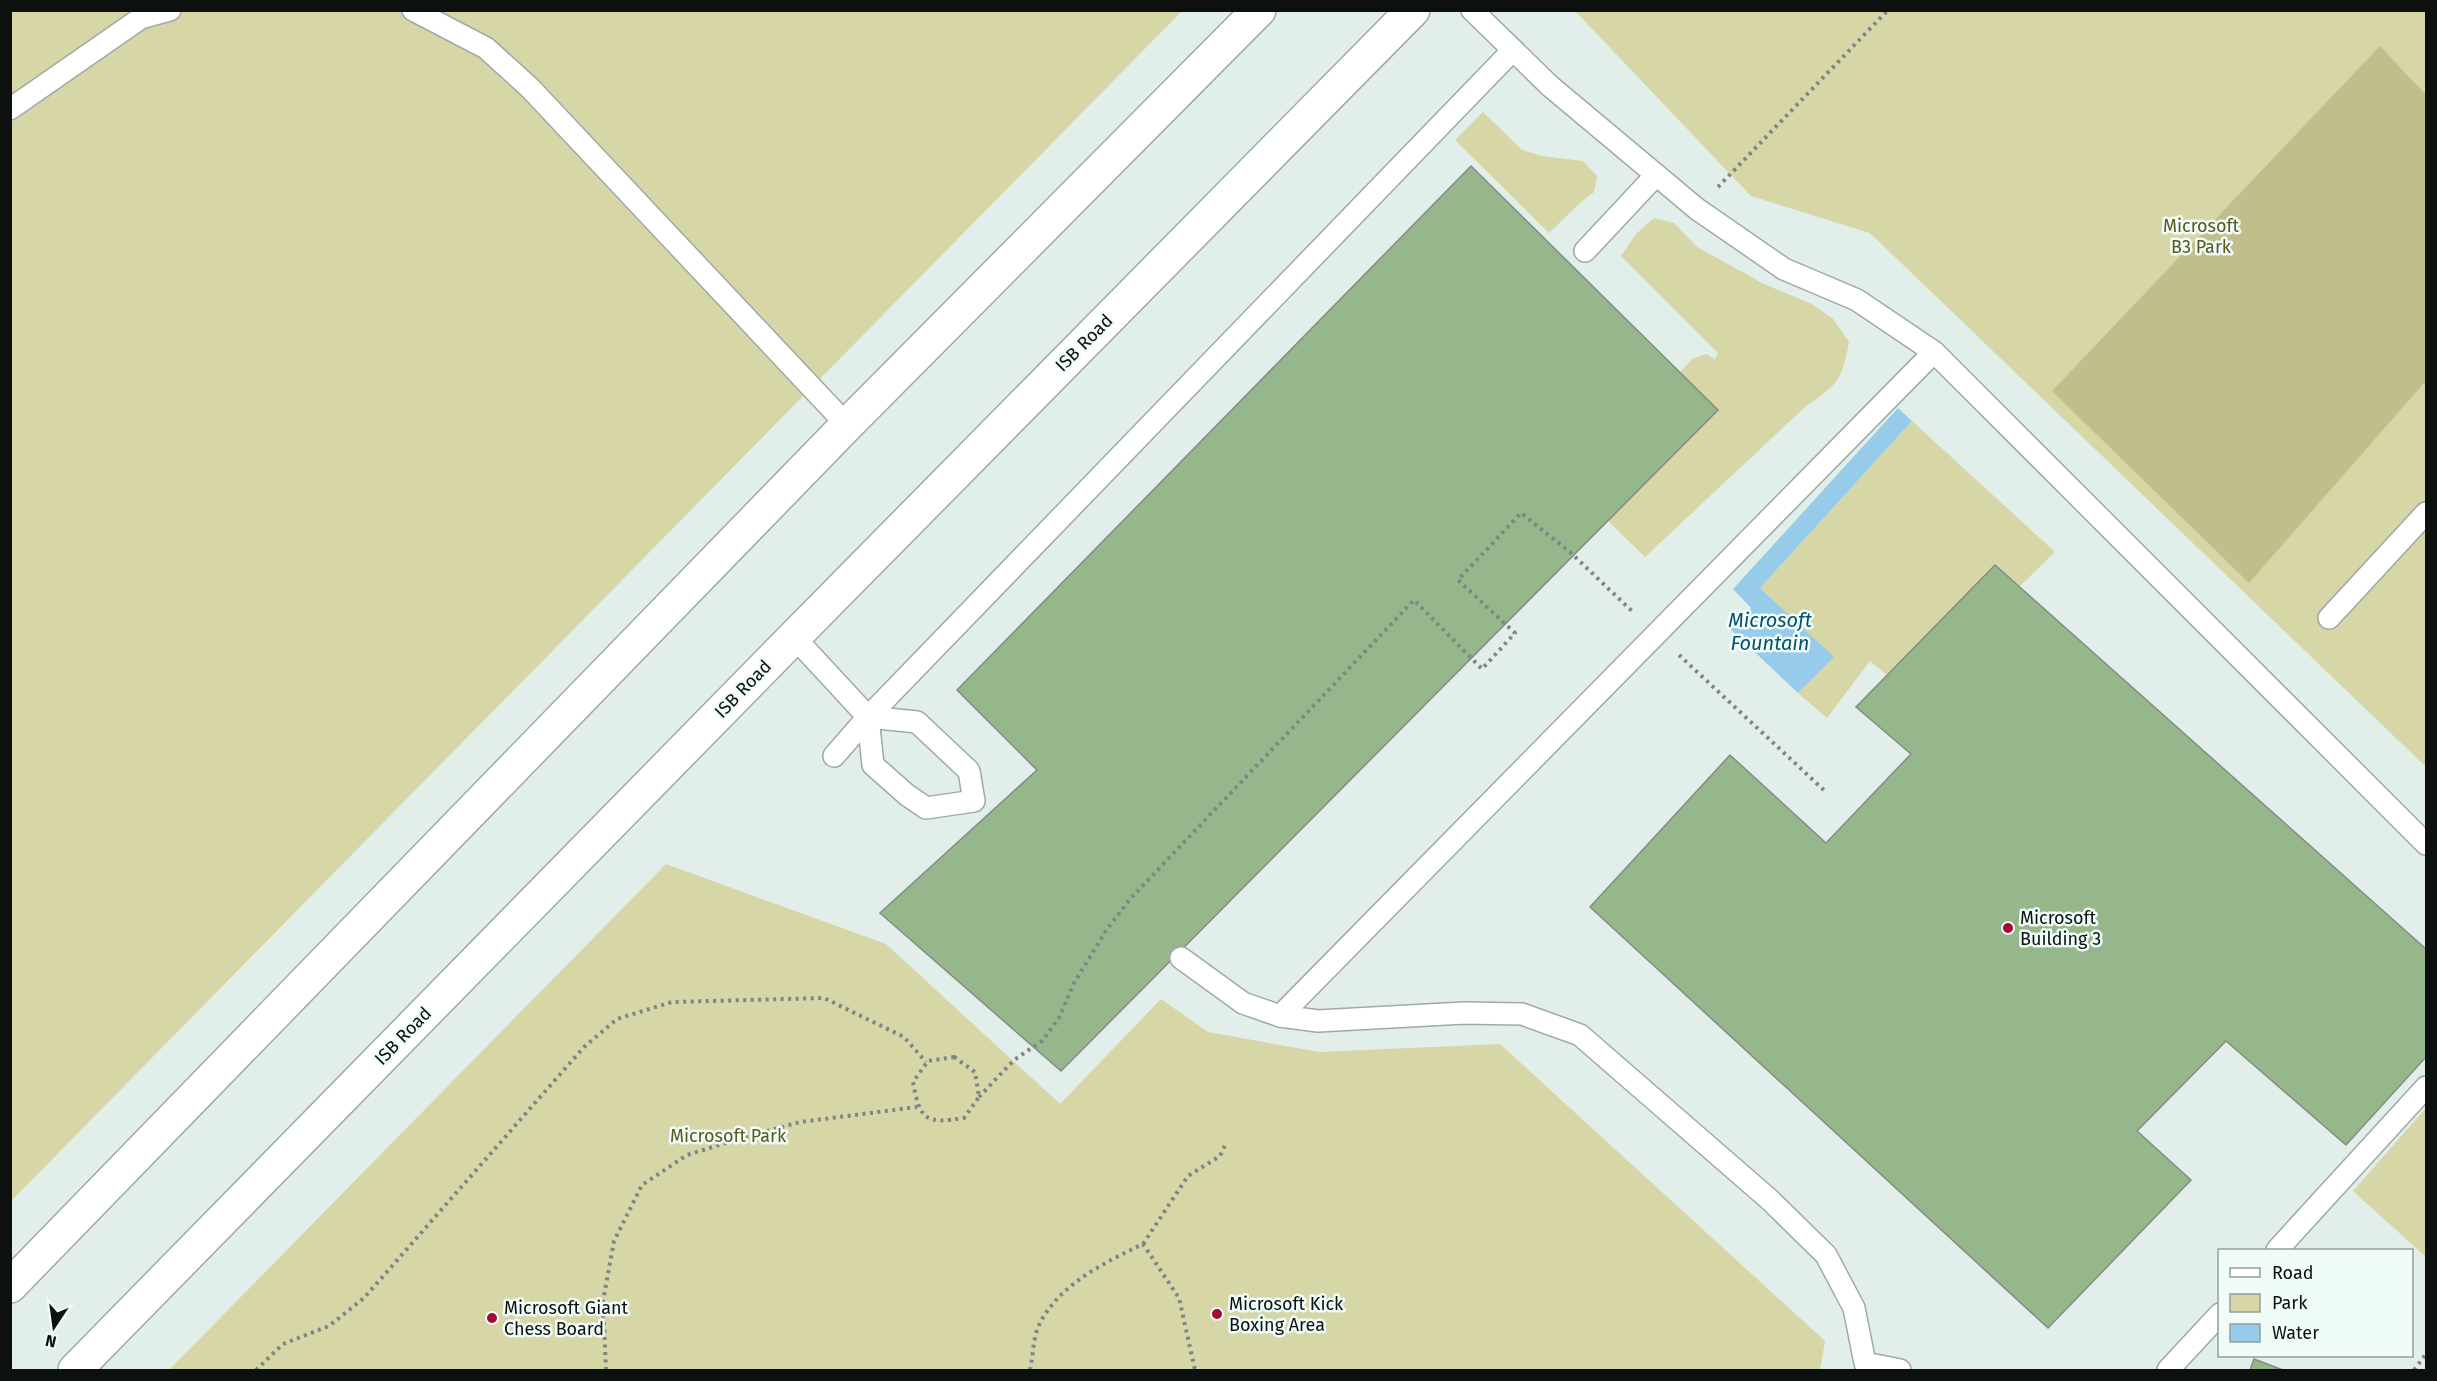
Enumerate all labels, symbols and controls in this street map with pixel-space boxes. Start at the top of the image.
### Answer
park label: Microsoft B3 Park [2163,215,2240,258]
street label: ISB Road [1051,310,1117,376]
water label: Microsoft Fountain [1728,608,1813,655]
street label: ISB Road [710,655,776,723]
place label: Microsoft Building 3 [2020,907,2101,950]
marker: Microsoft Building 3 [2001,921,2015,935]
street label: ISB Road [370,1002,436,1070]
park label: Microsoft Park [670,1125,787,1147]
legend [2218,1249,2413,1357]
text: Road [2272,1262,2314,1284]
text: Park [2272,1292,2308,1314]
place label: Microsoft Kick Boxing Area [1229,1293,1344,1336]
north arrow [24,1297,84,1357]
place label: Microsoft Giant Chess Board [504,1297,629,1340]
marker: Microsoft Kick Boxing Area [1210,1307,1224,1321]
marker: Microsoft Giant Chess Board [485,1311,499,1325]
text: Water [2272,1322,2319,1344]
text: N [43,1331,58,1352]

